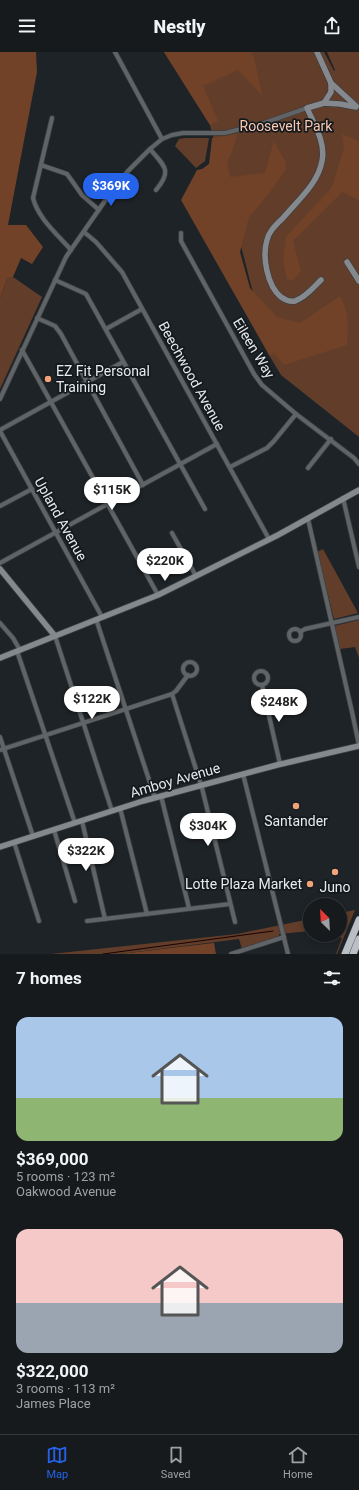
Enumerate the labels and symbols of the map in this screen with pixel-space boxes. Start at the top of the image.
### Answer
park label: Roosevelt Park [240,118,333,134]
pin: $369K [83,173,139,207]
street label: Eileen Way [230,315,278,381]
street label: Beechwood Avenue [155,319,229,433]
place label: EZ Fit Personal Training [56,363,150,395]
marker: EZ Fit Personal Training [43,374,53,384]
street label: Upland Avenue [31,475,91,563]
pin: $115K [84,477,140,511]
pin: $220K [137,548,193,582]
pin: $122K [64,686,120,720]
pin: $248K [251,689,307,723]
street label: Amboy Avenue [128,759,222,801]
marker: Santander [291,801,301,811]
pin: $304K [180,813,236,847]
place label: Santander [264,813,328,829]
pin: $322K [58,838,114,872]
marker: Juno [330,867,340,877]
place label: Lotte Plaza Market [185,876,302,892]
marker: Lotte Plaza Market [305,879,315,889]
place label: Juno [319,879,351,895]
north arrow [303,898,347,942]

